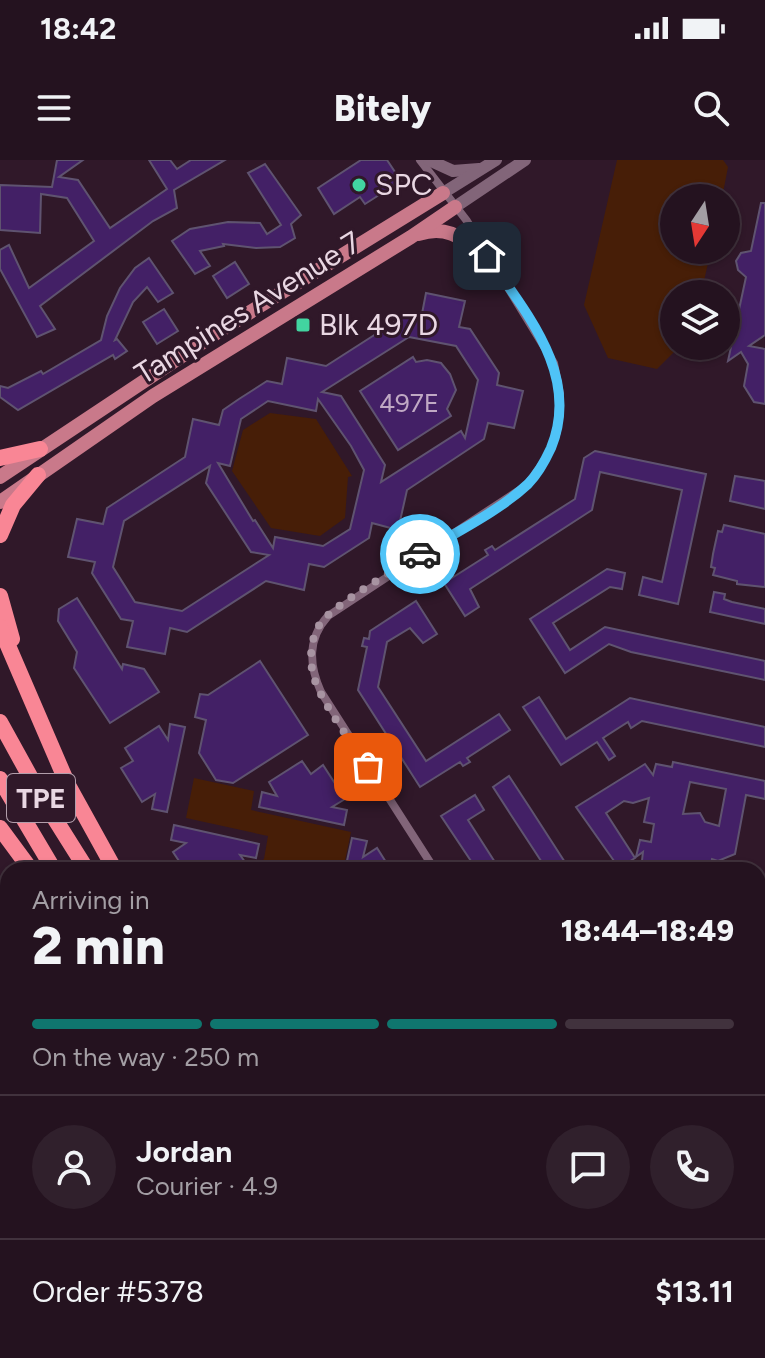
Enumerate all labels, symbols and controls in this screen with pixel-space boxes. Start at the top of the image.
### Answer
text: 18:42 [40,10,116,47]
icon: menu [32,86,76,130]
icon: search [689,86,733,130]
text: Bitely [334,87,431,130]
place label: SPC [375,166,432,203]
marker: SPC [350,176,368,194]
north arrow [660,184,740,264]
map controls [660,184,740,360]
pin [453,222,521,290]
street label: Tampines Avenue 7 [128,223,368,392]
icon: home [465,234,509,278]
button: layers [660,280,740,360]
place label: Blk 497D [319,306,438,343]
marker: Blk 497D [294,316,312,334]
house number: 497E [379,387,439,419]
courier [380,514,460,594]
icon: car [398,532,442,576]
pin [334,733,402,801]
icon: bag [346,745,390,789]
road number: TPE [7,774,75,822]
text: Arriving in [32,884,150,916]
text: 18:44–18:49 [561,912,734,949]
text: 2 min [32,915,165,977]
text: On the way · 250 m [32,1041,259,1073]
button: person [32,1125,116,1209]
button: chat [546,1125,630,1209]
button: phone [650,1125,734,1209]
text: Jordan [136,1133,232,1170]
text: Courier · 4.9 [136,1170,278,1202]
text: Order #5378 [32,1273,204,1310]
text: $13.11 [655,1273,734,1310]

